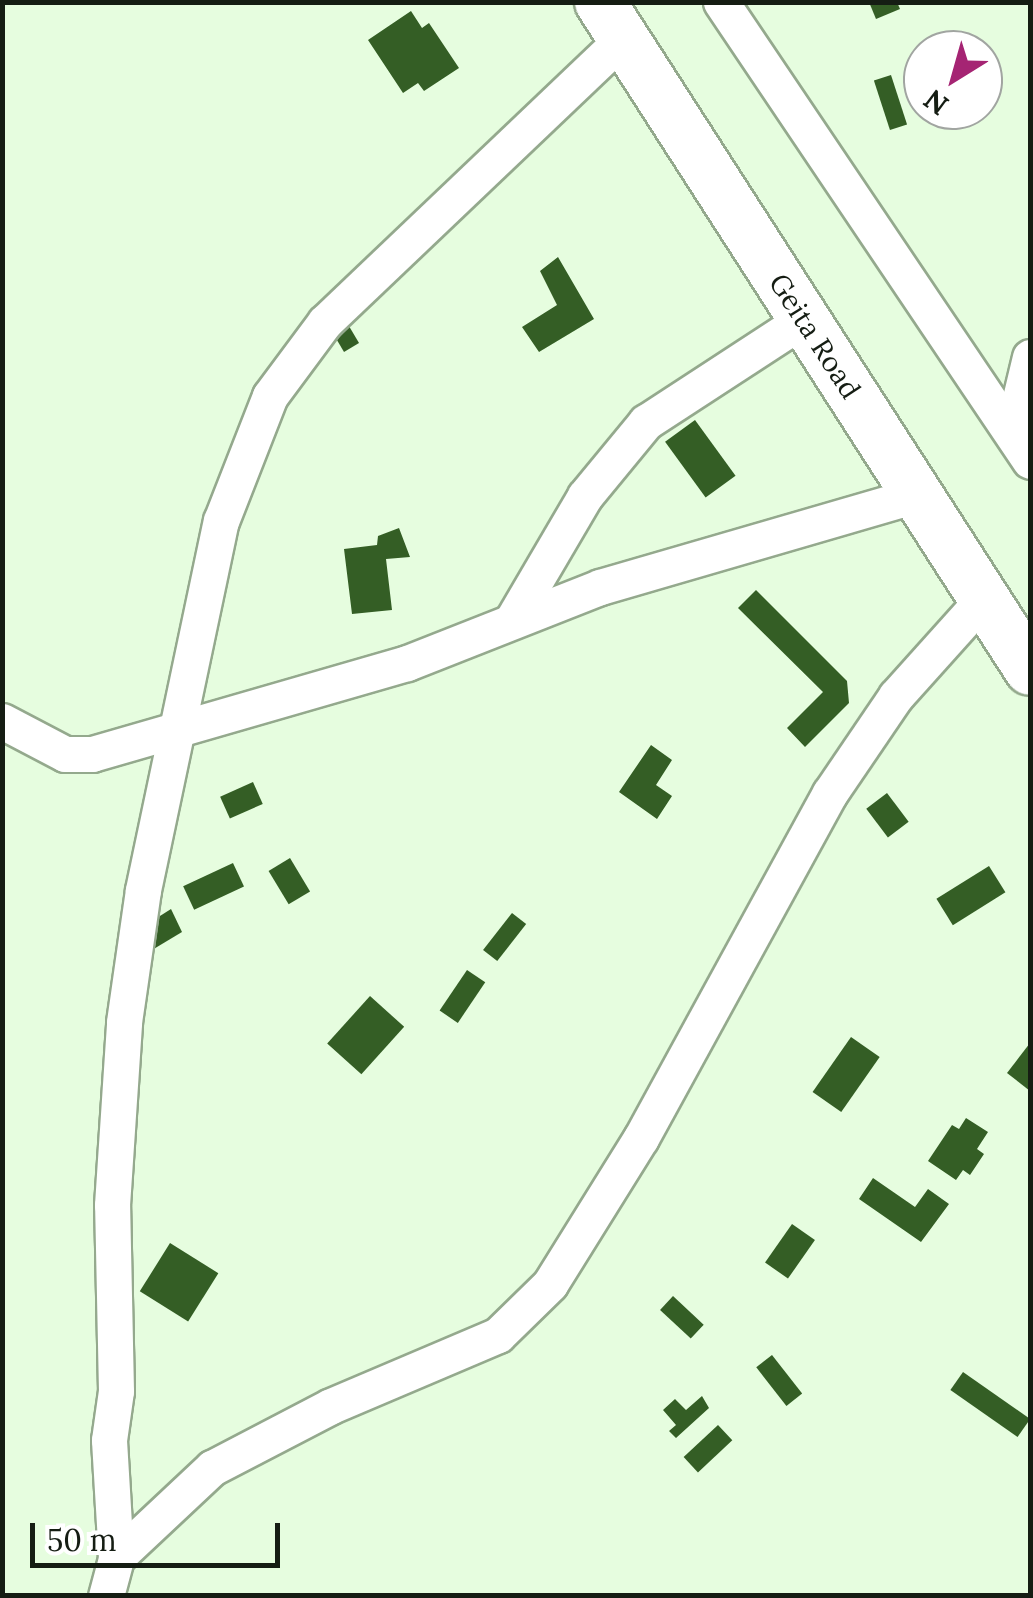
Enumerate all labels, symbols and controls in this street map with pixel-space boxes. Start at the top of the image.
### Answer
north arrow [903,30,1003,130]
text: N [917,81,956,123]
street label: Geita Road [762,267,868,405]
scale bar [35,1503,285,1565]
text: 50 m [47,1521,117,1559]

